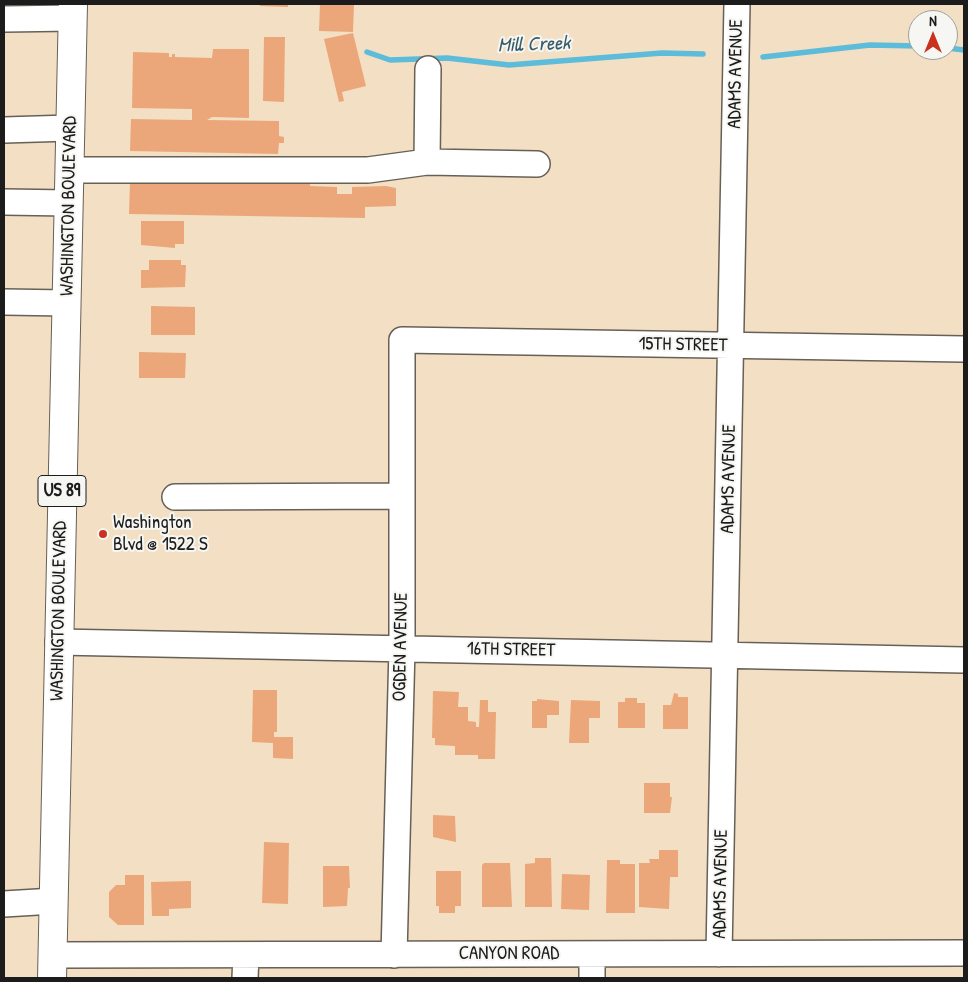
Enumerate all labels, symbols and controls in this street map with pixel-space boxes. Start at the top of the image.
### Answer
north arrow [908,10,958,60]
text: N [929,11,937,30]
street label: ADAMS AVENUE [724,19,748,129]
water label: Mill Creek [497,32,571,58]
street label: WASHINGTON BOULEVARD [56,116,82,296]
street label: 15TH STREET [638,333,728,357]
street label: ADAMS AVENUE [717,424,741,534]
road number: US 89 [38,476,86,506]
place label: Washington Blvd @ 1522 S [113,512,208,556]
street label: WASHINGTON BOULEVARD [46,521,72,701]
marker: Washington Blvd @ 1522 S [97,528,109,540]
street label: OGDEN AVENUE [389,592,413,702]
street label: 16TH STREET [467,638,555,662]
street label: ADAMS AVENUE [709,829,733,939]
street label: CANYON ROAD [459,943,559,965]

